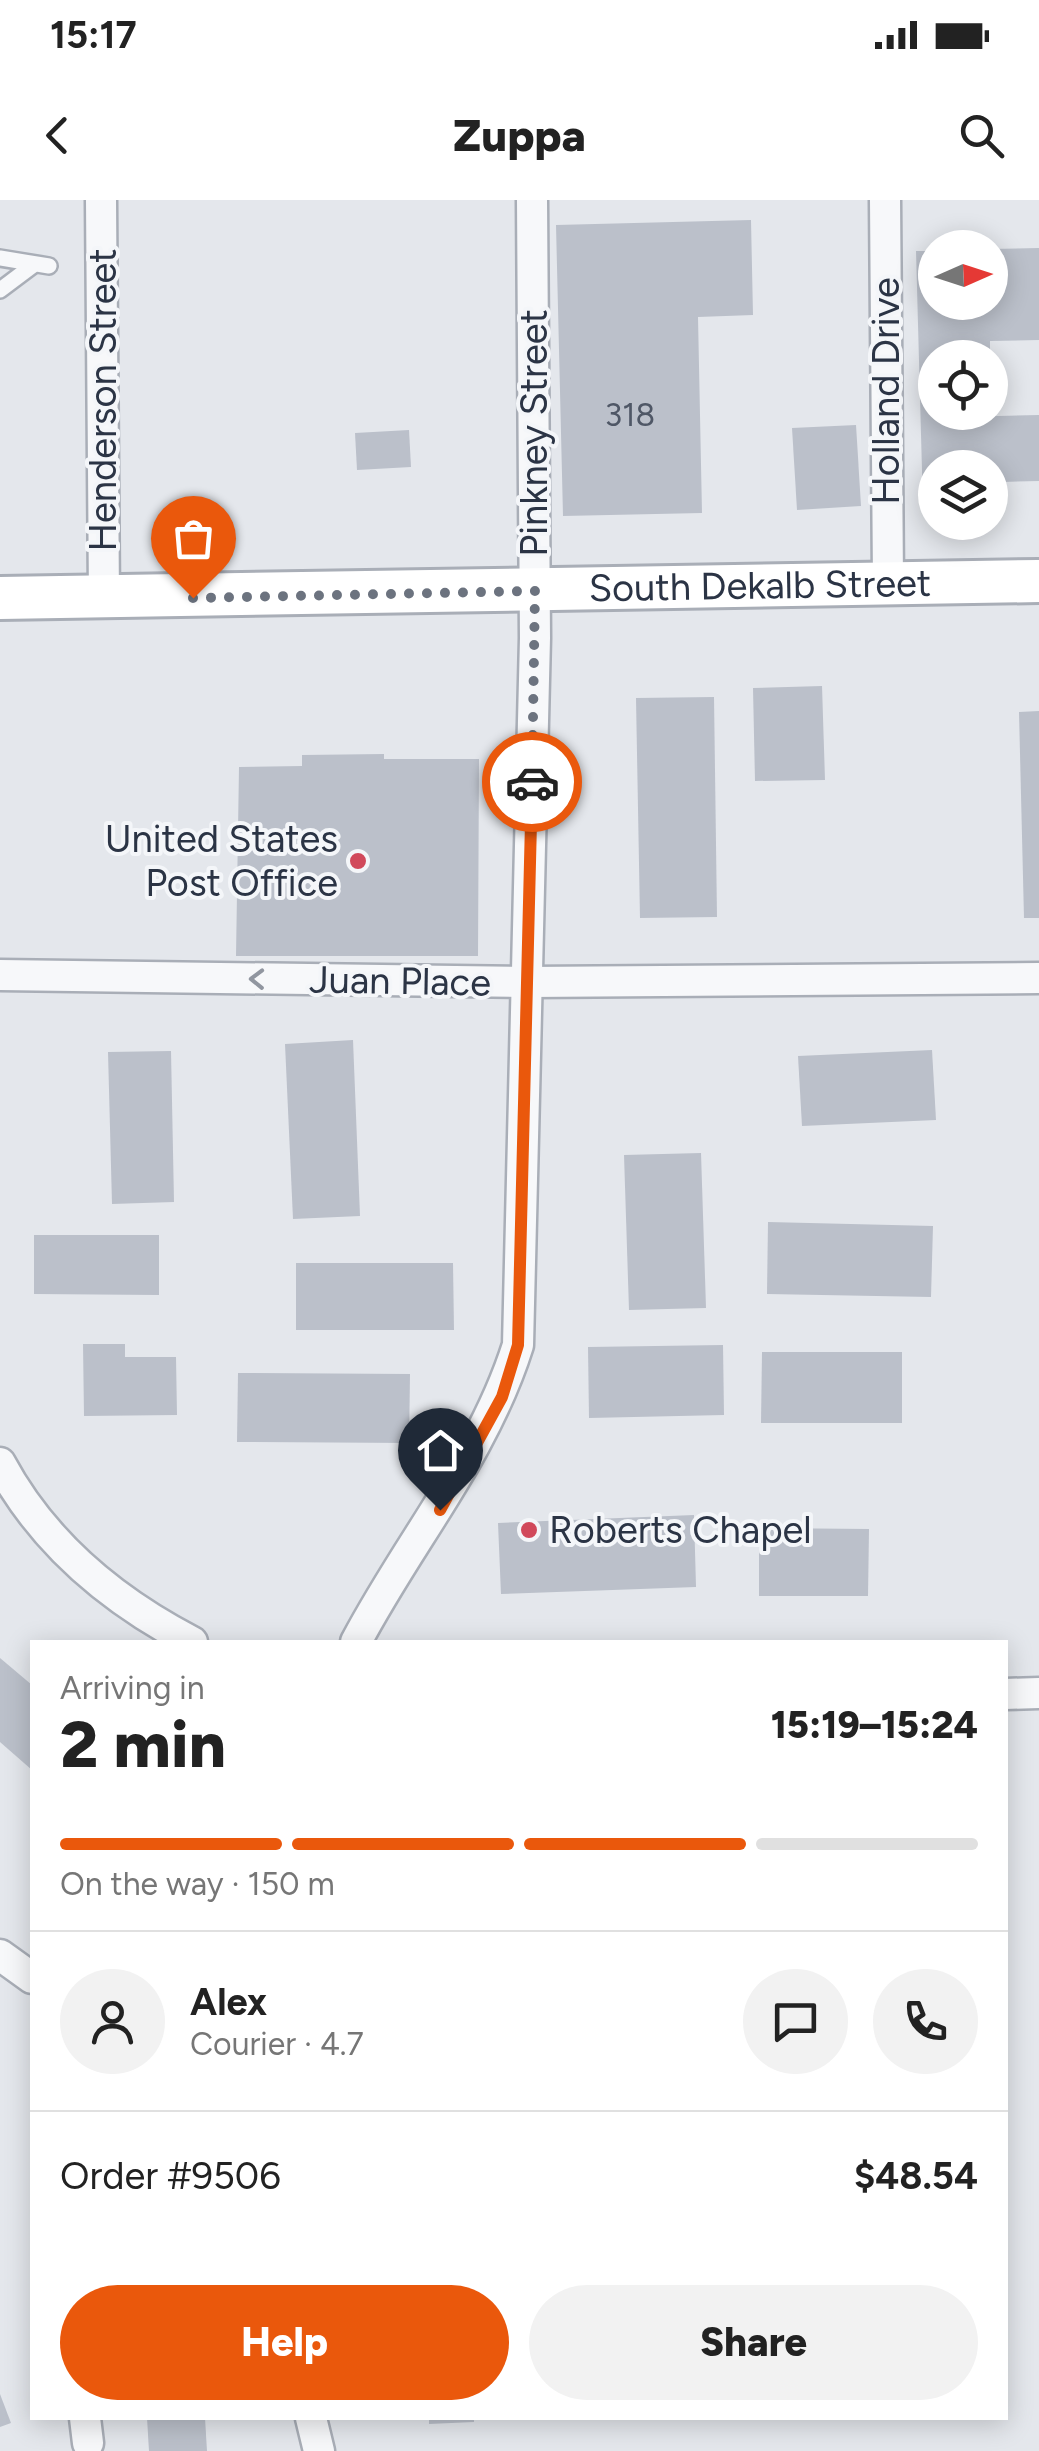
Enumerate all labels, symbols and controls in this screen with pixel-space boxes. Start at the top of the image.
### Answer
text: 15:17 [50,12,137,58]
icon: back [30,108,85,163]
text: Zuppa [453,108,586,162]
icon: search [954,108,1009,163]
north arrow [918,230,1008,320]
map controls [918,230,1008,540]
street label: Henderson Street [80,248,126,552]
street label: Holland Drive [863,277,909,505]
street label: Pinkney Street [511,309,557,557]
button: locate [918,340,1008,430]
house number: 318 [605,396,655,434]
button: layers [918,450,1008,540]
pin [151,496,236,599]
icon: bag [166,511,221,566]
street label: South Dekalb Street [588,560,931,611]
courier [482,732,582,832]
icon: car [505,755,560,810]
place label: United States Post Office [105,816,338,906]
marker: United States Post Office [347,850,369,872]
street label: Juan Place [309,956,491,1006]
one-way arrow [248,968,264,990]
pin [398,1408,483,1511]
icon: home [413,1423,468,1478]
place label: Roberts Chapel [549,1507,812,1553]
marker: Roberts Chapel [518,1519,540,1541]
text: Arriving in [60,1669,205,1707]
text: 15:19–15:24 [771,1702,978,1748]
text: 2 min [60,1705,226,1783]
text: On the way · 150 m [60,1865,335,1903]
button: person [60,1969,165,2074]
button: chat [743,1969,848,2074]
button: phone [873,1969,978,2074]
text: Alex [190,1979,267,2025]
text: Courier · 4.7 [190,2025,364,2063]
text: Order #9506 [60,2153,281,2199]
text: $48.54 [854,2153,978,2199]
button: Help [60,2285,509,2400]
button: Share [529,2285,978,2400]

